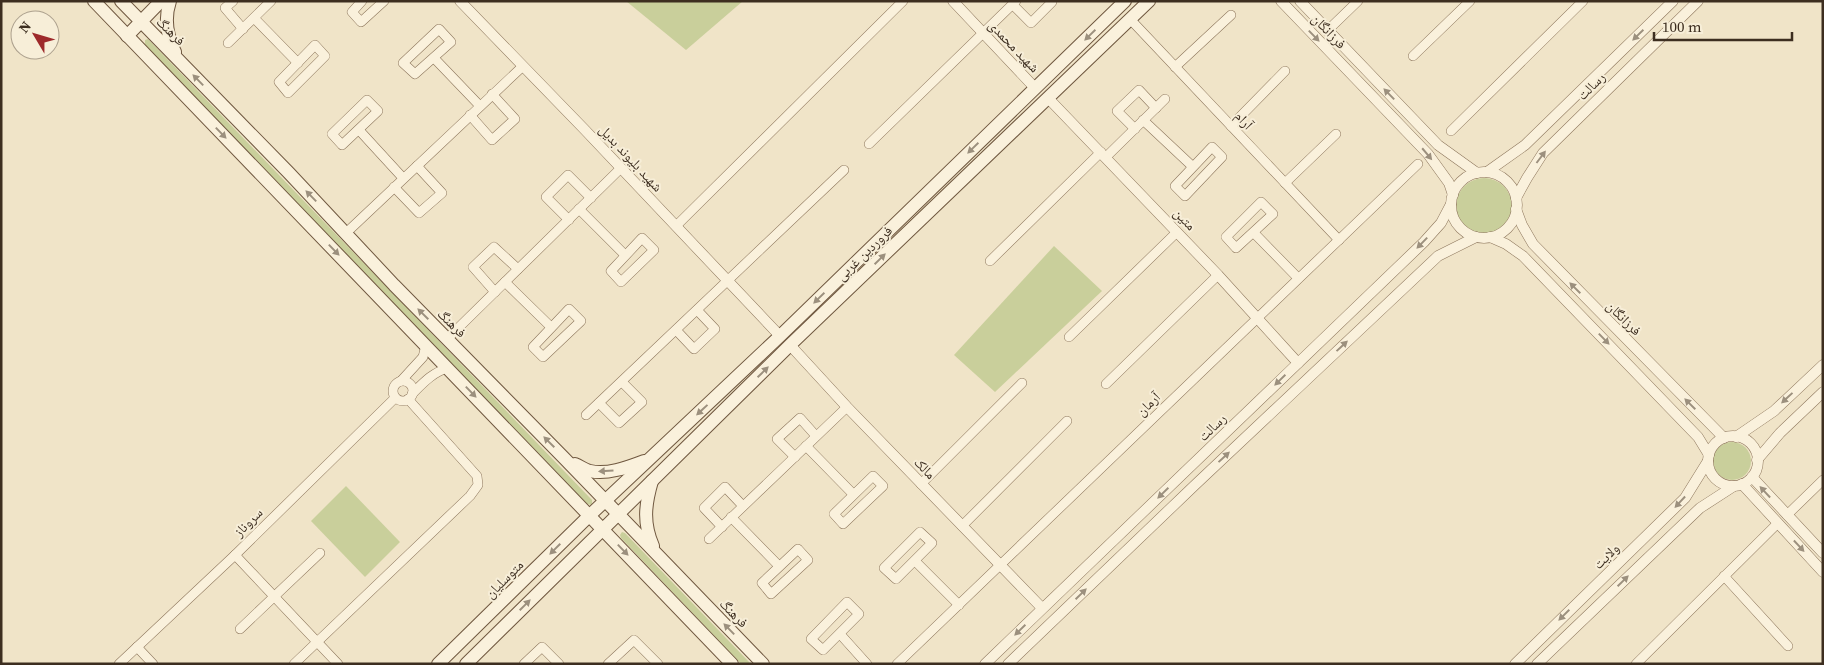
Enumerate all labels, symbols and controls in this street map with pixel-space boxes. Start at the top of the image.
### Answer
street label: فرزانگان [1307,9,1351,53]
north arrow [10,10,60,60]
scale bar [1654,10,1792,42]
street label: فرهنگ [152,12,190,50]
street label: شهید محمدی [984,15,1044,77]
text: 100 m [1662,16,1702,37]
text: N [14,17,36,37]
one-way arrow [1085,29,1097,41]
one-way arrow [1632,29,1644,41]
one-way arrow [1308,30,1320,42]
street label: رسالت [1572,67,1610,105]
one-way arrow [192,74,204,86]
one-way arrow [1383,88,1395,100]
street label: آرام [1230,106,1258,134]
street label: شهید بلیوند بدیل [594,120,668,196]
one-way arrow [215,127,227,139]
one-way arrow [968,142,980,154]
one-way arrow [1421,147,1433,159]
one-way arrow [1536,150,1546,164]
one-way arrow [305,191,317,203]
street label: متین [1169,203,1201,235]
street label: فروردین غربی [831,221,897,285]
one-way arrow [1416,237,1428,249]
one-way arrow [328,244,340,256]
one-way arrow [873,253,885,265]
one-way arrow [1570,282,1582,294]
one-way arrow [813,292,825,304]
street label: فرزانگان [1602,296,1646,340]
street label: فرهنگ [433,304,471,342]
one-way arrow [417,308,429,320]
one-way arrow [1597,333,1609,345]
one-way arrow [1336,340,1348,352]
one-way arrow [756,366,768,378]
one-way arrow [1274,374,1286,386]
one-way arrow [465,386,477,398]
street label: آرمان [1131,387,1165,421]
one-way arrow [1781,392,1793,404]
one-way arrow [1684,398,1696,410]
one-way arrow [696,404,708,416]
street label: رسالت [1193,408,1231,446]
one-way arrow [543,437,555,449]
one-way arrow [1218,451,1230,463]
street label: مالک [910,453,940,483]
one-way arrow [598,467,614,475]
one-way arrow [1760,485,1771,498]
one-way arrow [1157,487,1169,499]
one-way arrow [1674,495,1686,507]
street label: سروناز [228,503,267,542]
street label: ولایت [1588,538,1624,574]
one-way arrow [1793,540,1805,552]
one-way arrow [549,543,561,555]
one-way arrow [617,544,629,556]
street label: متوسلیان [480,555,528,603]
one-way arrow [1617,575,1629,587]
one-way arrow [1075,588,1087,600]
street label: فرهنگ [715,594,753,632]
one-way arrow [519,599,531,611]
one-way arrow [1559,609,1571,621]
one-way arrow [723,623,735,635]
one-way arrow [1014,623,1026,635]

